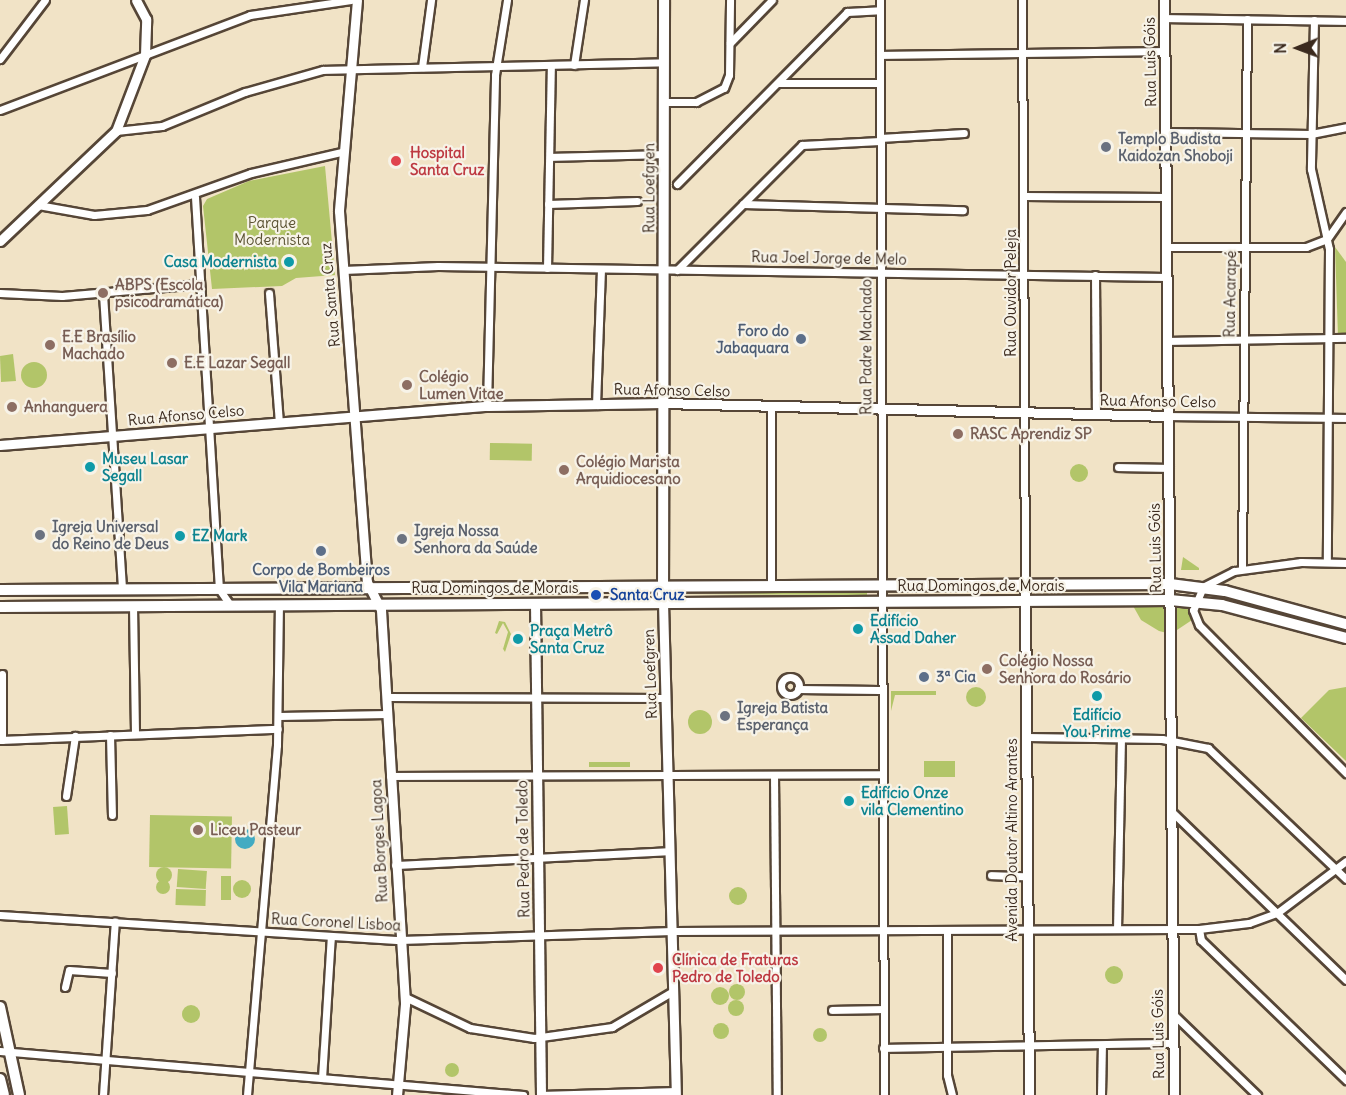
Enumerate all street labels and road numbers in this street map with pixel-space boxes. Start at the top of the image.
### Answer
street label: Rua Luis Góis [1140,17,1160,107]
street label: Rua Loefgren [640,143,658,233]
street label: Rua Ouvidor Peleja [1002,229,1020,357]
street label: Rua Santa Cruz [316,242,344,348]
street label: Rua Joel Jorge de Melo [751,248,907,268]
street label: Rua Acarapé [1220,250,1240,338]
street label: Rua Padre Machado [857,279,875,415]
street label: Rua Afonso Celso [614,380,730,400]
street label: Rua Afonso Celso [1100,391,1216,411]
street label: Rua Afonso Celso [127,401,245,429]
street label: Rua Luis Góis [1145,503,1165,593]
street label: Rua Domingos de Morais [897,577,1065,595]
street label: Rua Domingos de Morais [411,579,579,597]
street label: Rua Loefgren [639,629,661,719]
street label: Avenida Doutor Altino Arantes [1003,738,1021,942]
street label: Rua Borges Lagoa [367,779,391,903]
street label: Rua Pedro de Toledo [513,780,533,918]
street label: Rua Coronel Lisboa [271,910,401,934]
street label: Rua Luis Góis [1148,989,1168,1079]

